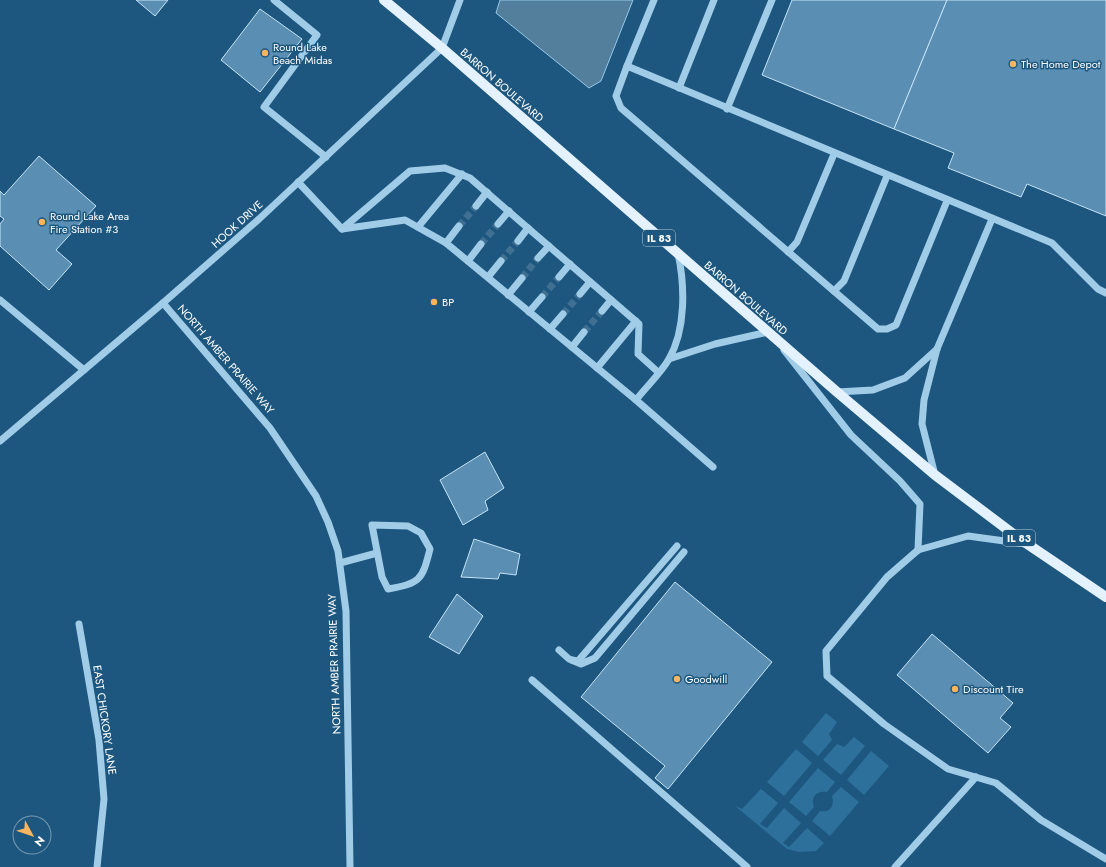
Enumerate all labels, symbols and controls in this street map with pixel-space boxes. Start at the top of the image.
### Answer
place label: Round Lake Beach Midas [273,39,333,68]
street label: BARRON BOULEVARD [457,44,548,126]
marker: Round Lake Beach Midas [260,48,270,58]
place label: The Home Depot [1021,56,1101,72]
marker: The Home Depot [1008,59,1018,69]
street label: HOOK DRIVE [208,197,266,251]
place label: Round Lake Area Fire Station #3 [50,208,129,237]
marker: Round Lake Area Fire Station #3 [37,217,47,227]
road number: IL 83 [643,230,675,246]
street label: BARRON BOULEVARD [701,257,792,339]
place label: BP [442,294,454,310]
marker: BP [429,297,439,307]
street label: NORTH AMBER PRAIRIE WAY [174,301,279,418]
road number: IL 83 [1003,530,1035,546]
street label: NORTH AMBER PRAIRIE WAY [324,593,344,734]
street label: EAST CHICKORY LANE [89,664,121,776]
place label: Goodwill [685,671,727,687]
marker: Goodwill [672,674,682,684]
place label: Discount Tire [963,681,1024,697]
marker: Discount Tire [950,684,960,694]
north arrow [12,815,52,855]
text: N [31,833,49,850]

